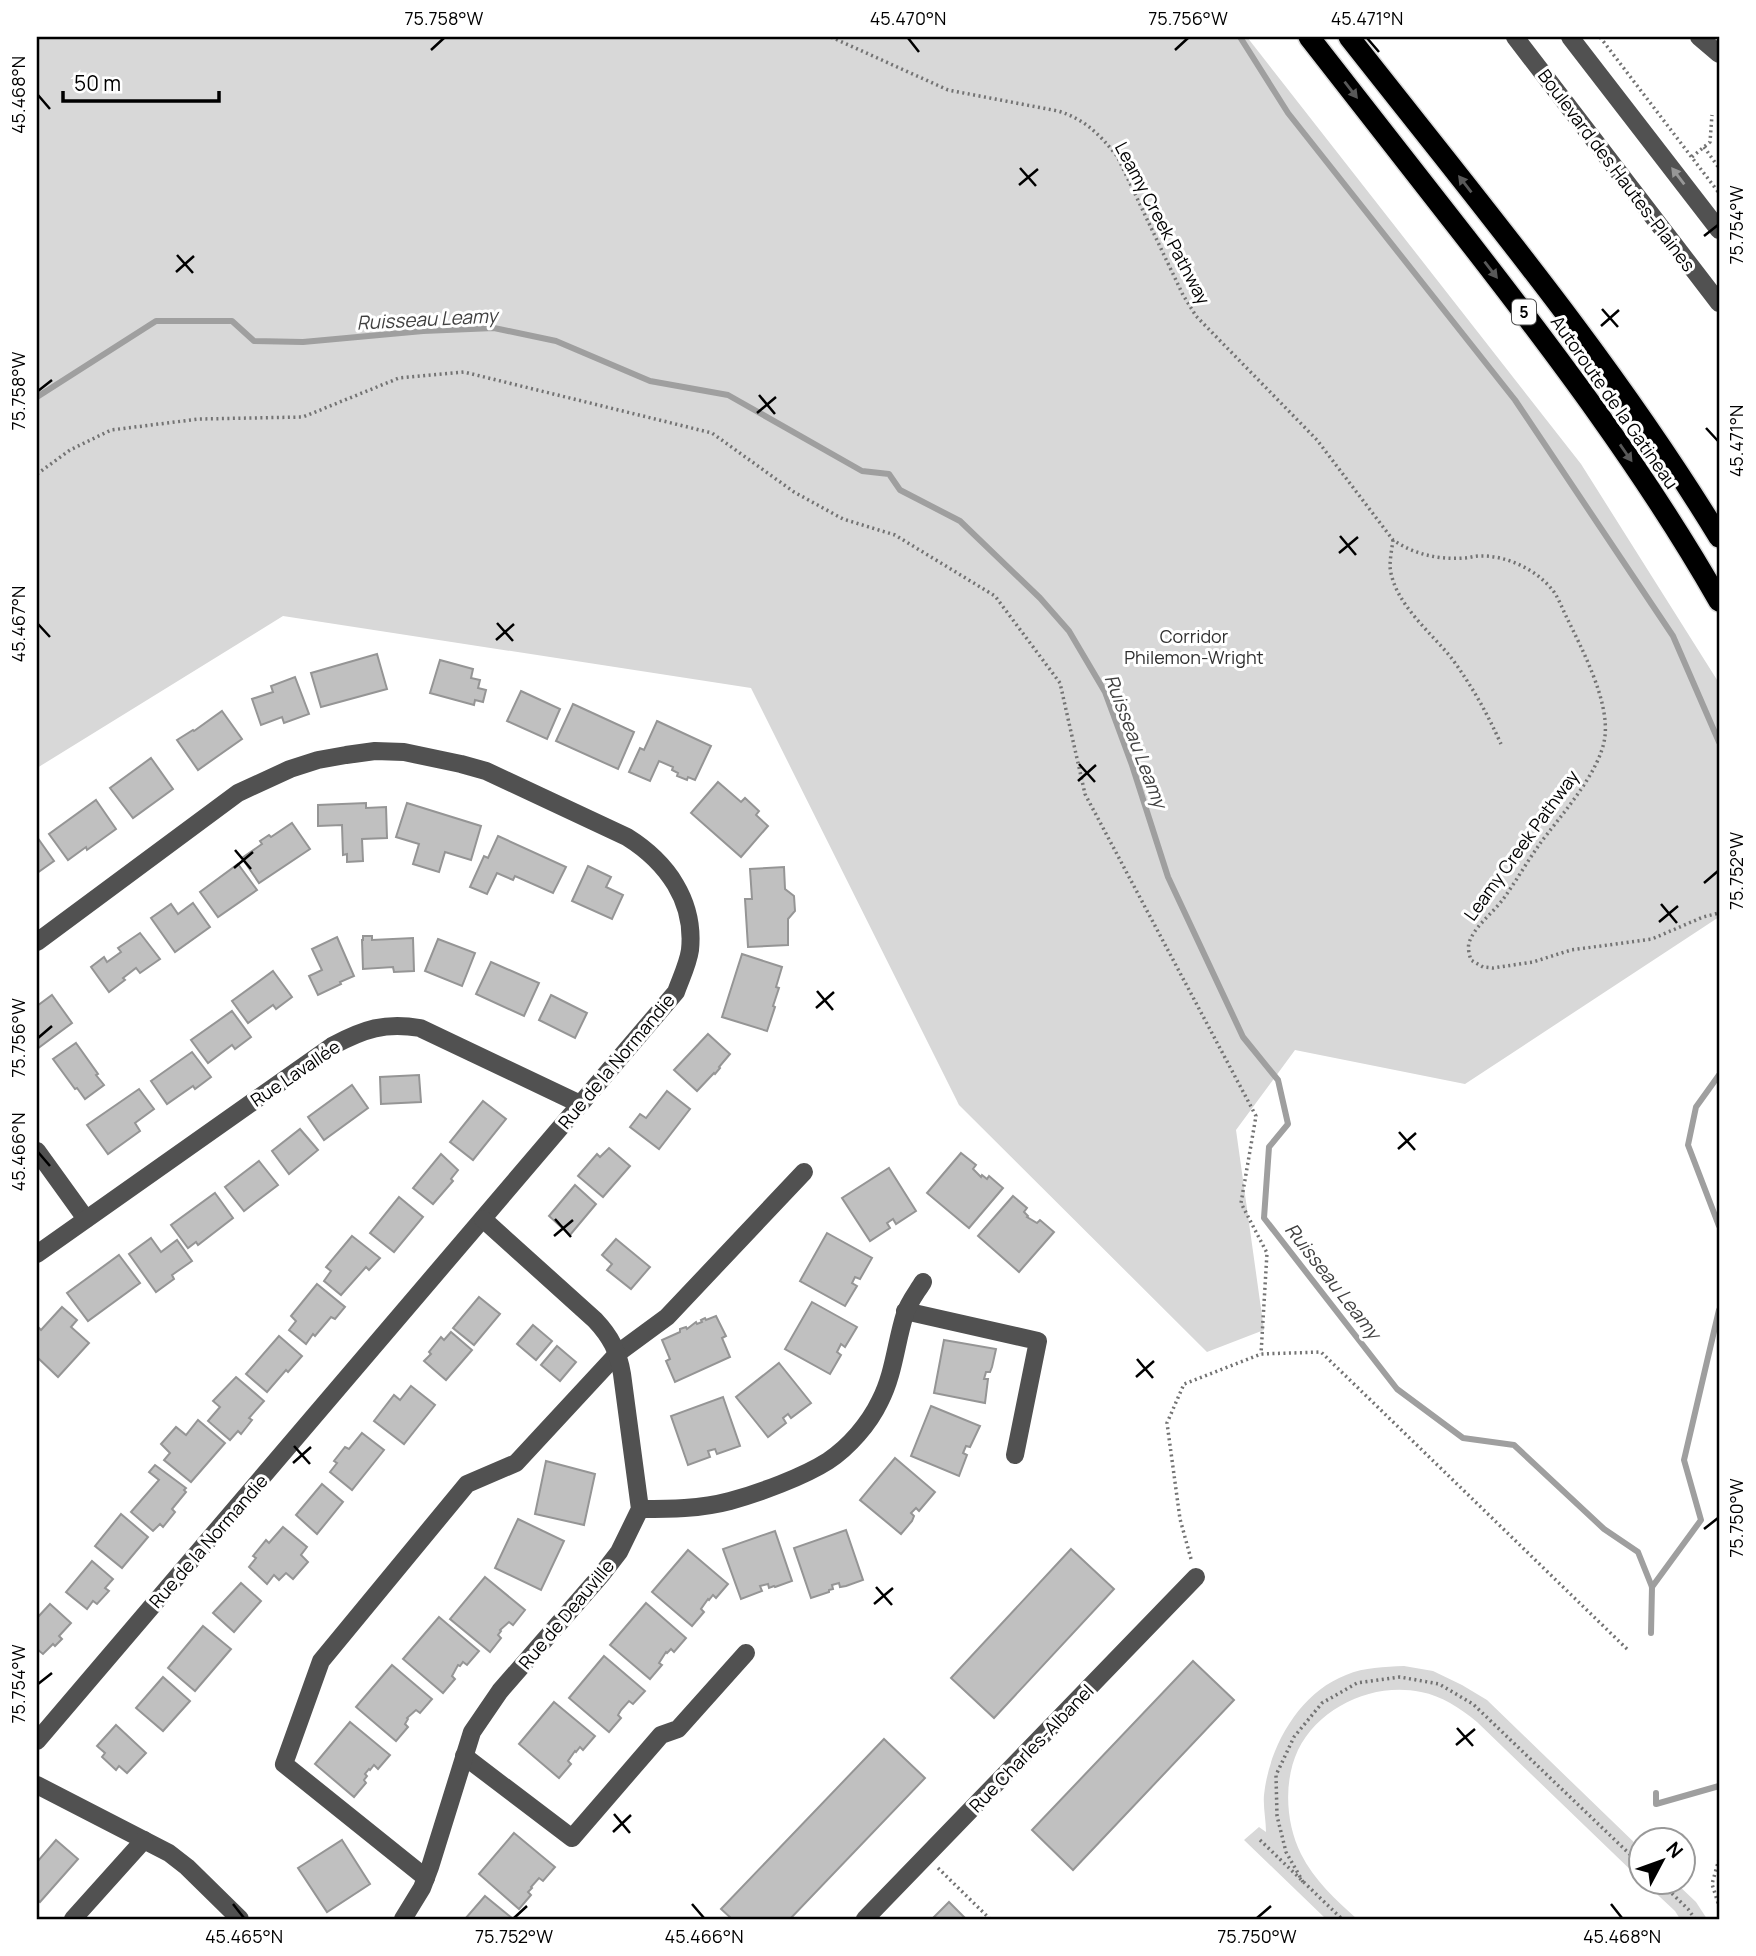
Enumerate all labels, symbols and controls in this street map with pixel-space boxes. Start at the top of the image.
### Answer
text: 75.758°W [405,6,484,30]
text: 45.470°N [870,6,946,30]
text: 75.756°W [1148,6,1228,30]
text: 45.471°N [1331,6,1403,30]
text: 45.468°N [6,56,30,134]
scale bar [63,60,219,104]
street label: Boulevard des Hautes-Plaines [1533,64,1701,276]
text: 50 m [74,69,121,97]
one-way arrow [1344,81,1359,99]
street label: Leamy Creek Pathway [1110,138,1216,309]
one-way arrow [1671,166,1685,185]
one-way arrow [1458,175,1472,193]
text: 75.754°W [1724,185,1748,264]
one-way arrow [1483,261,1498,279]
road number: 5 [1512,300,1536,324]
water label: Ruisseau Leamy [356,302,501,336]
street label: Autoroute de la Gatineau [1546,311,1684,493]
text: 75.758°W [6,351,30,430]
text: 45.471°N [1724,405,1748,477]
one-way arrow [1619,444,1633,462]
text: 45.467°N [6,586,30,662]
park label: Corridor Philemon-Wright [1124,624,1264,669]
water label: Ruisseau Leamy [1099,670,1174,814]
street label: Leamy Creek Pathway [1458,764,1584,925]
text: 75.752°W [1724,832,1748,910]
street label: Rue de la Normandie [552,988,680,1134]
text: 75.756°W [6,998,30,1078]
street label: Rue Lavallée [246,1034,344,1112]
text: 45.466°N [6,1113,30,1191]
water label: Ruisseau Leamy [1279,1217,1389,1347]
street label: Rue de la Normandie [143,1469,273,1613]
text: 75.750°W [1724,1478,1748,1558]
street label: Rue de Deauville [513,1554,619,1674]
text: 75.754°W [6,1644,30,1723]
street label: Rue Charles-Albanel [964,1679,1098,1817]
north arrow [1626,1826,1696,1896]
text: N [1661,1836,1689,1864]
text: 45.465°N [205,1924,283,1948]
text: 75.752°W [475,1924,553,1948]
text: 45.466°N [665,1924,743,1948]
text: 75.750°W [1217,1924,1297,1948]
text: 45.468°N [1583,1924,1661,1948]

